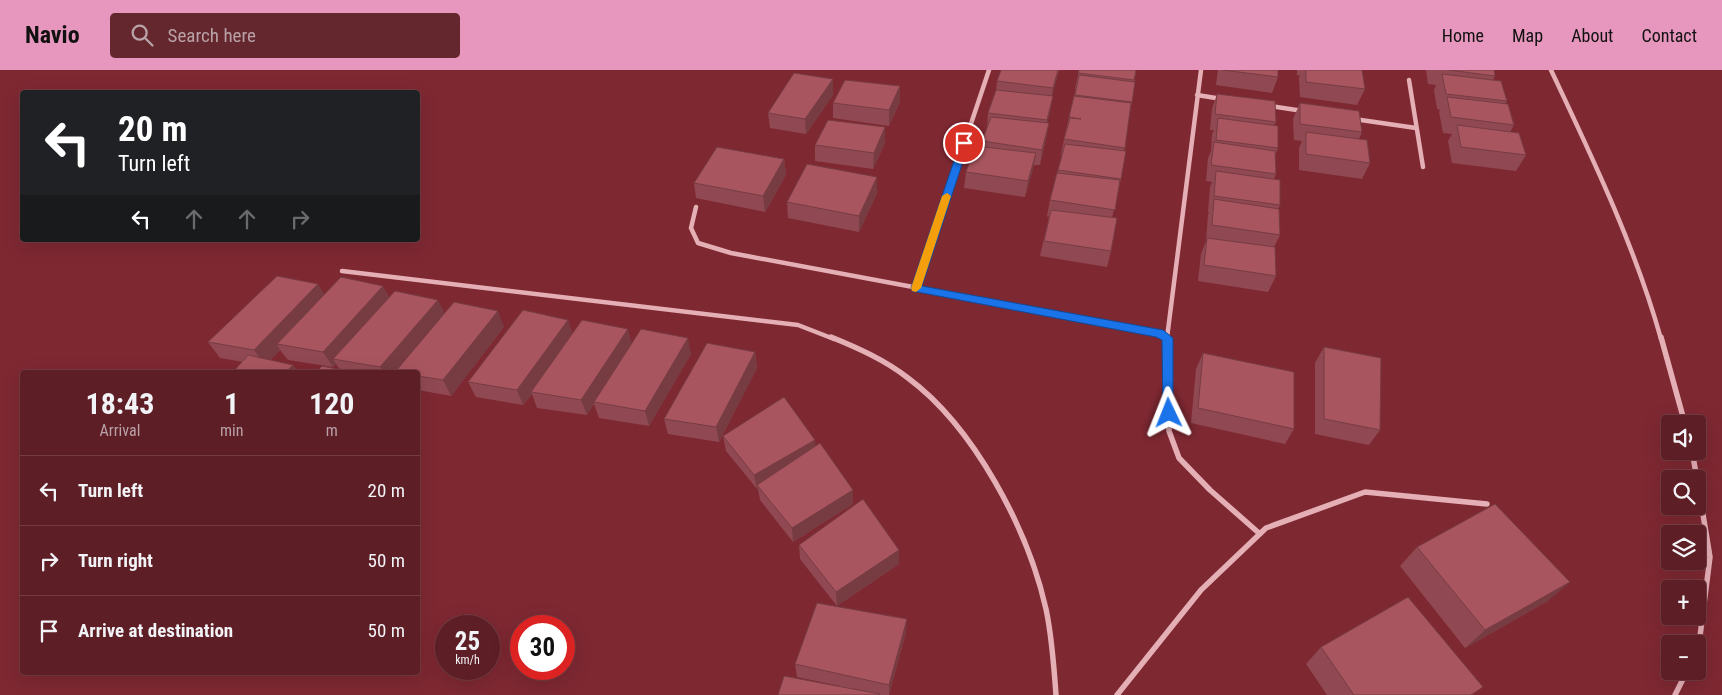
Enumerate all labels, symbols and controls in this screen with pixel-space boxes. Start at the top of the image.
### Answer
search box [110,13,460,58]
text: Navio [25,21,80,49]
icon: search [128,21,156,49]
text: Search here [168,24,256,47]
text: Home [1442,25,1484,46]
text: Map [1512,25,1543,46]
text: About [1571,25,1613,46]
text: Contact [1641,25,1697,46]
text: 20 m [118,109,187,150]
icon: left [35,110,100,175]
pin [943,122,985,164]
icon: arrive [950,129,978,157]
text: Turn left [118,151,190,176]
icon: left [127,205,155,233]
icon: ahead [180,205,208,233]
icon: ahead [233,205,261,233]
icon: right [286,205,314,233]
text: 18:43 [86,386,154,421]
text: 1 [224,386,239,421]
text: 120 [309,386,354,421]
position arrow [1142,386,1194,438]
map controls [1661,415,1706,680]
button: sound [1661,415,1706,460]
text: Arrival [100,421,140,440]
text: min [220,421,243,440]
text: m [326,421,338,440]
button: search [1661,470,1706,515]
icon: left [35,477,63,505]
text: Turn left [78,479,143,502]
text: 20 m [368,479,405,502]
button: layers [1661,525,1706,570]
icon: right [35,547,63,575]
text: Turn right [78,549,153,572]
text: 50 m [368,549,405,572]
button: + [1661,580,1706,625]
speed limit sign: 30 [510,615,575,680]
icon: arrive [35,617,63,645]
text: Arrive at destination [78,619,233,642]
text: 50 m [368,619,405,642]
text: 25 [455,627,480,656]
button: − [1661,635,1706,680]
text: km/h [455,653,480,667]

